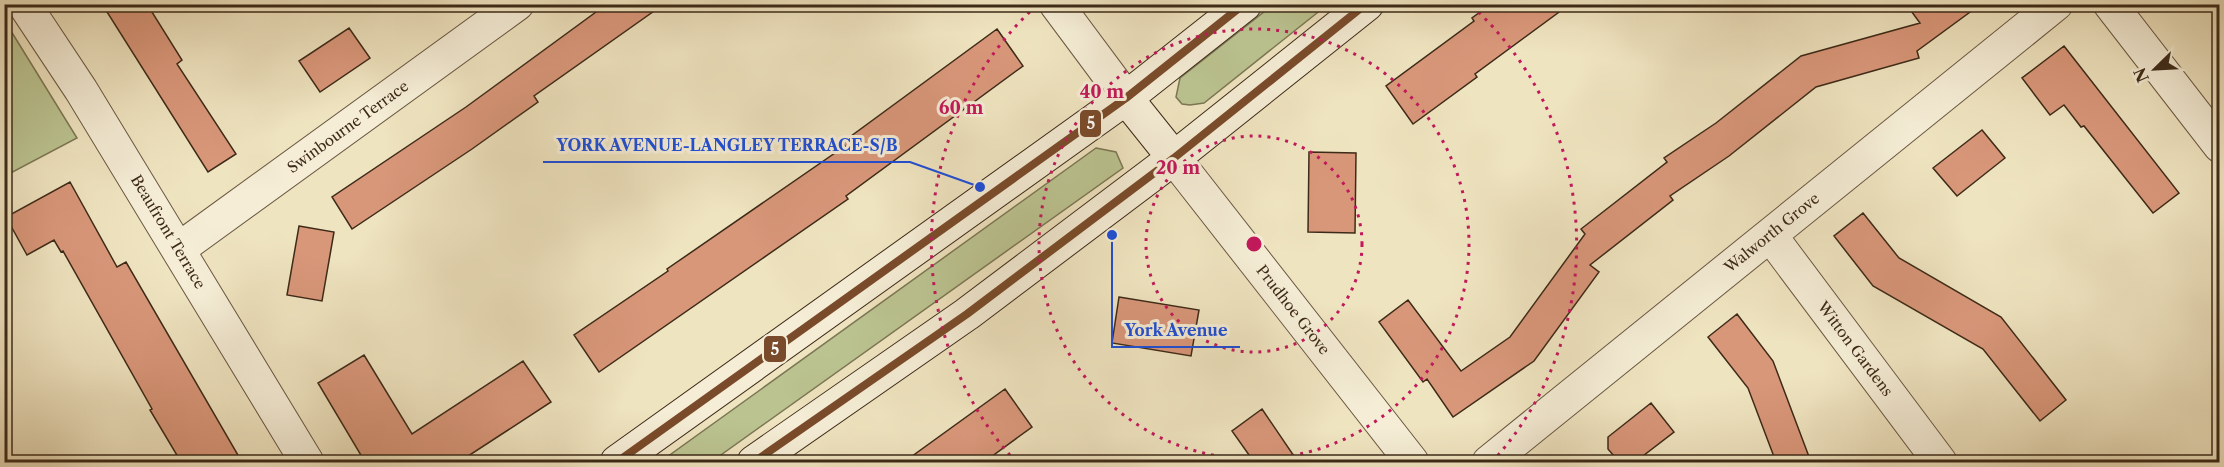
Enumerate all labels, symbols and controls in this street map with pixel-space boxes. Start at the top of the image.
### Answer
north arrow [2125,39,2185,99]
text: N [2129,65,2153,86]
street label: Swinbourne Terrace [283,76,412,177]
text: 40 m [1080,81,1124,103]
text: 60 m [939,97,983,119]
line badge: 5 [1079,109,1102,138]
text: 5 [1087,113,1096,133]
callout: YORK AVENUE-LANGLEY TERRACE-S/B [543,128,910,162]
text: YORK AVENUE-LANGLEY TERRACE-S/B [555,135,898,155]
text: 20 m [1156,157,1200,179]
street label: Beaufront Terrace [127,171,210,292]
street label: Walworth Grove [1720,189,1823,277]
centre of rings [1244,234,1264,254]
street label: Prudhoe Grove [1252,261,1334,358]
street label: Witton Gardens [1813,297,1897,400]
callout: York Avenue [1112,313,1240,347]
text: York Avenue [1123,320,1228,340]
line badge: 5 [763,335,787,363]
text: 5 [771,339,780,359]

